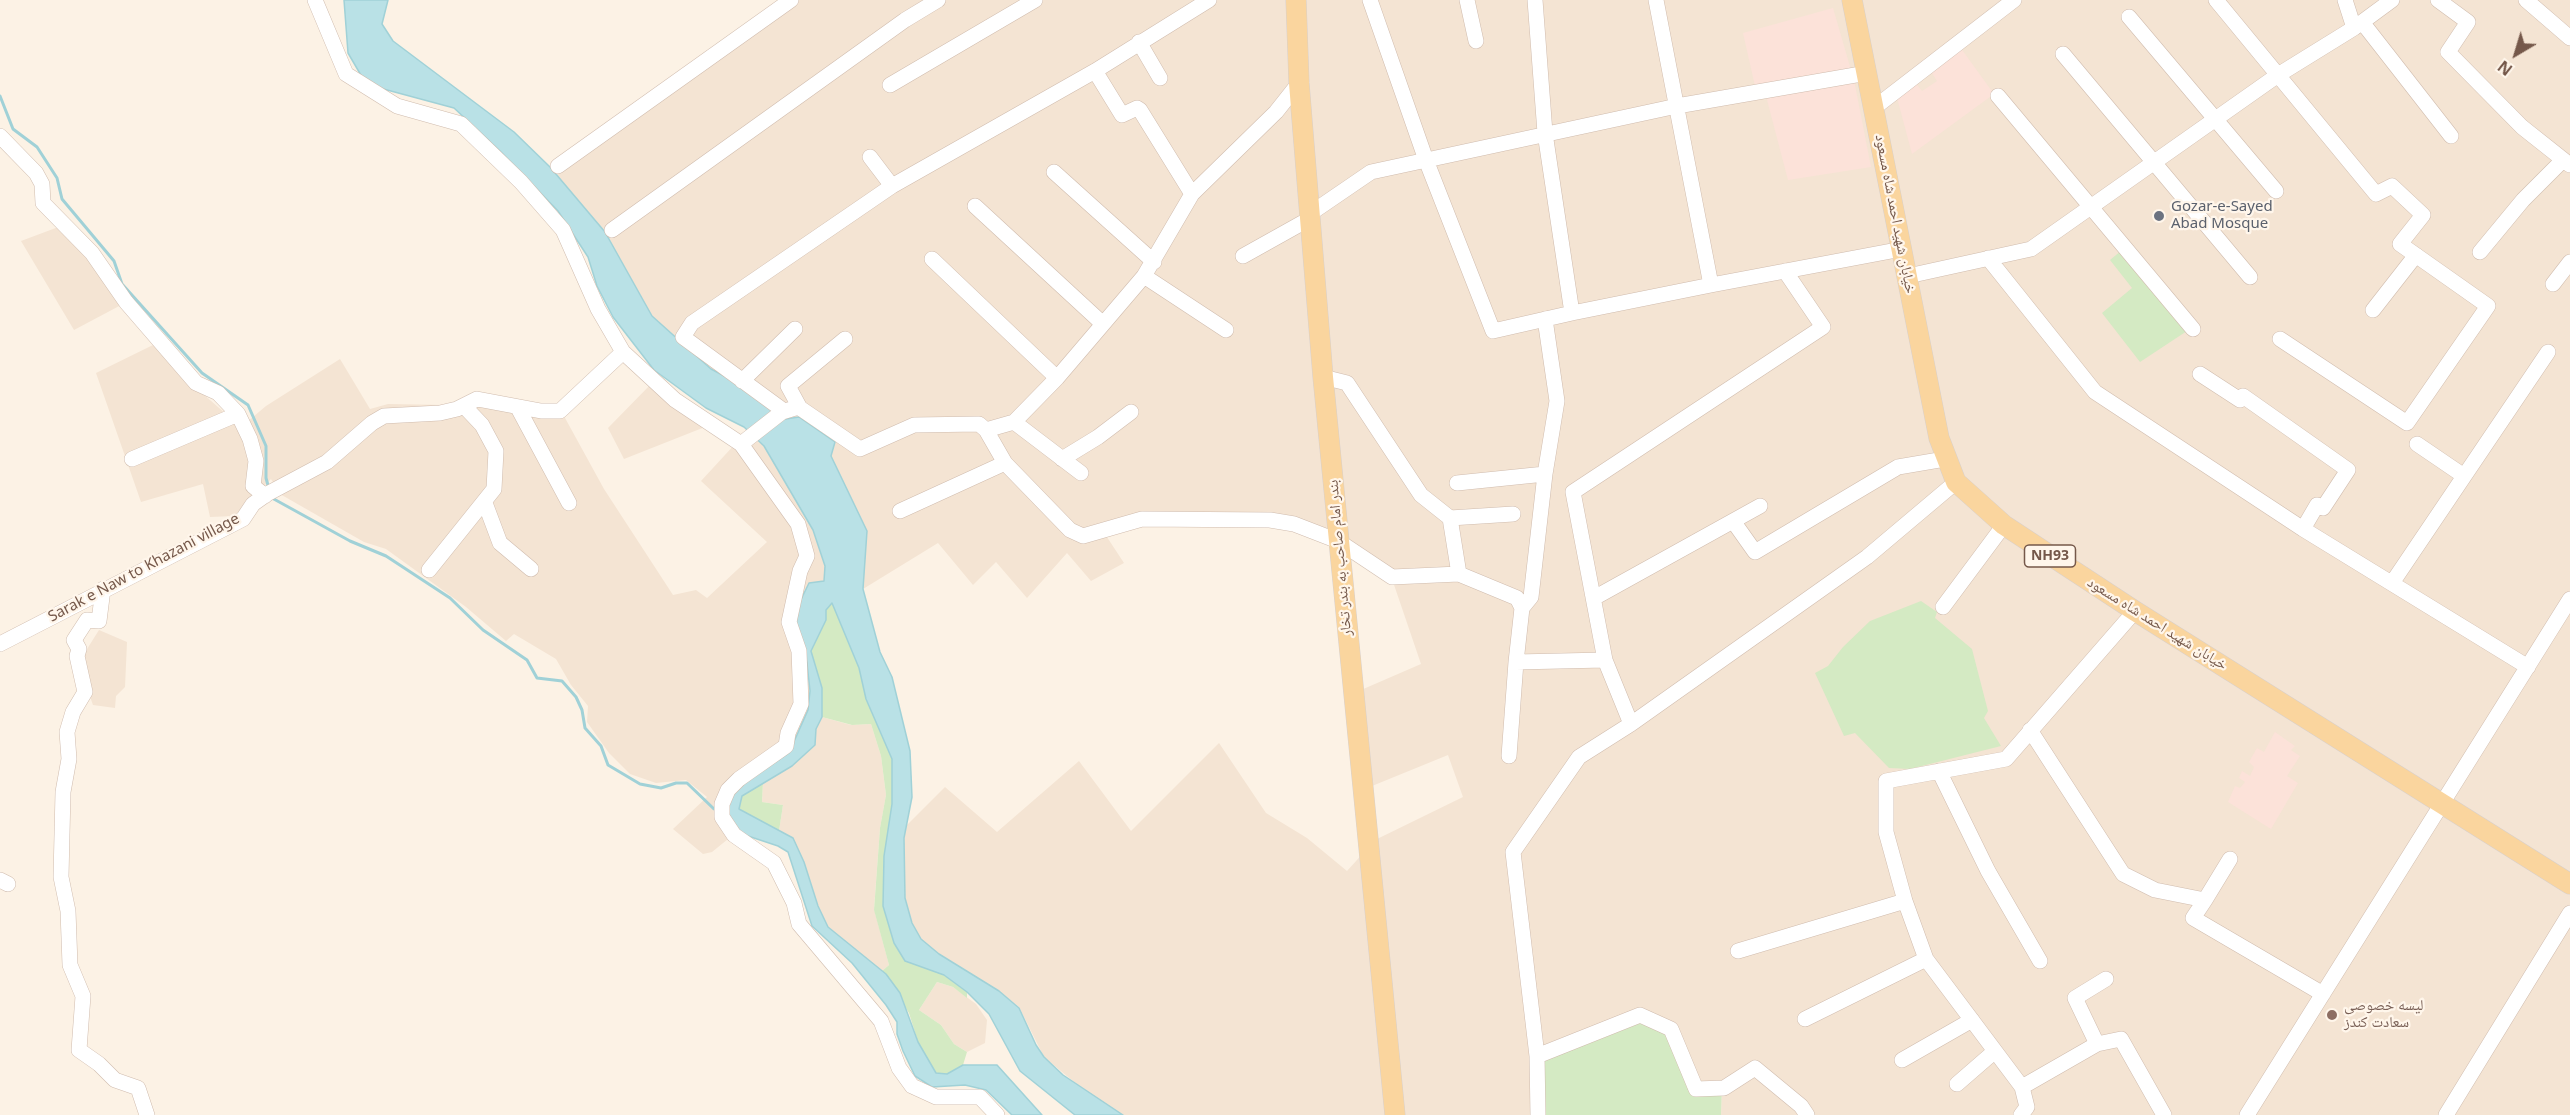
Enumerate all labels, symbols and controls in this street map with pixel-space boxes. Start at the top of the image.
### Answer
north arrow [2486,24,2546,84]
text: N [2493,56,2517,81]
street label: خیابان شهید احمد شاه مسعود [1871,133,1919,295]
place label: Gozar-e-Sayed Abad Mosque [2171,198,2273,233]
marker: Gozar-e-Sayed Abad Mosque [2152,209,2166,223]
street label: بندر امام صاحب به بندر تخار [1324,479,1356,637]
street label: Sarak e Naw to Khazani village [45,510,243,626]
road number: NH93 [2024,545,2076,567]
street label: خیابان شهید احمد شاه مسعود [2084,574,2230,674]
place label: لیسه خصوصی سعادت کندز [2344,997,2424,1032]
marker: لیسه خصوصی سعادت کندز [2325,1008,2339,1022]

